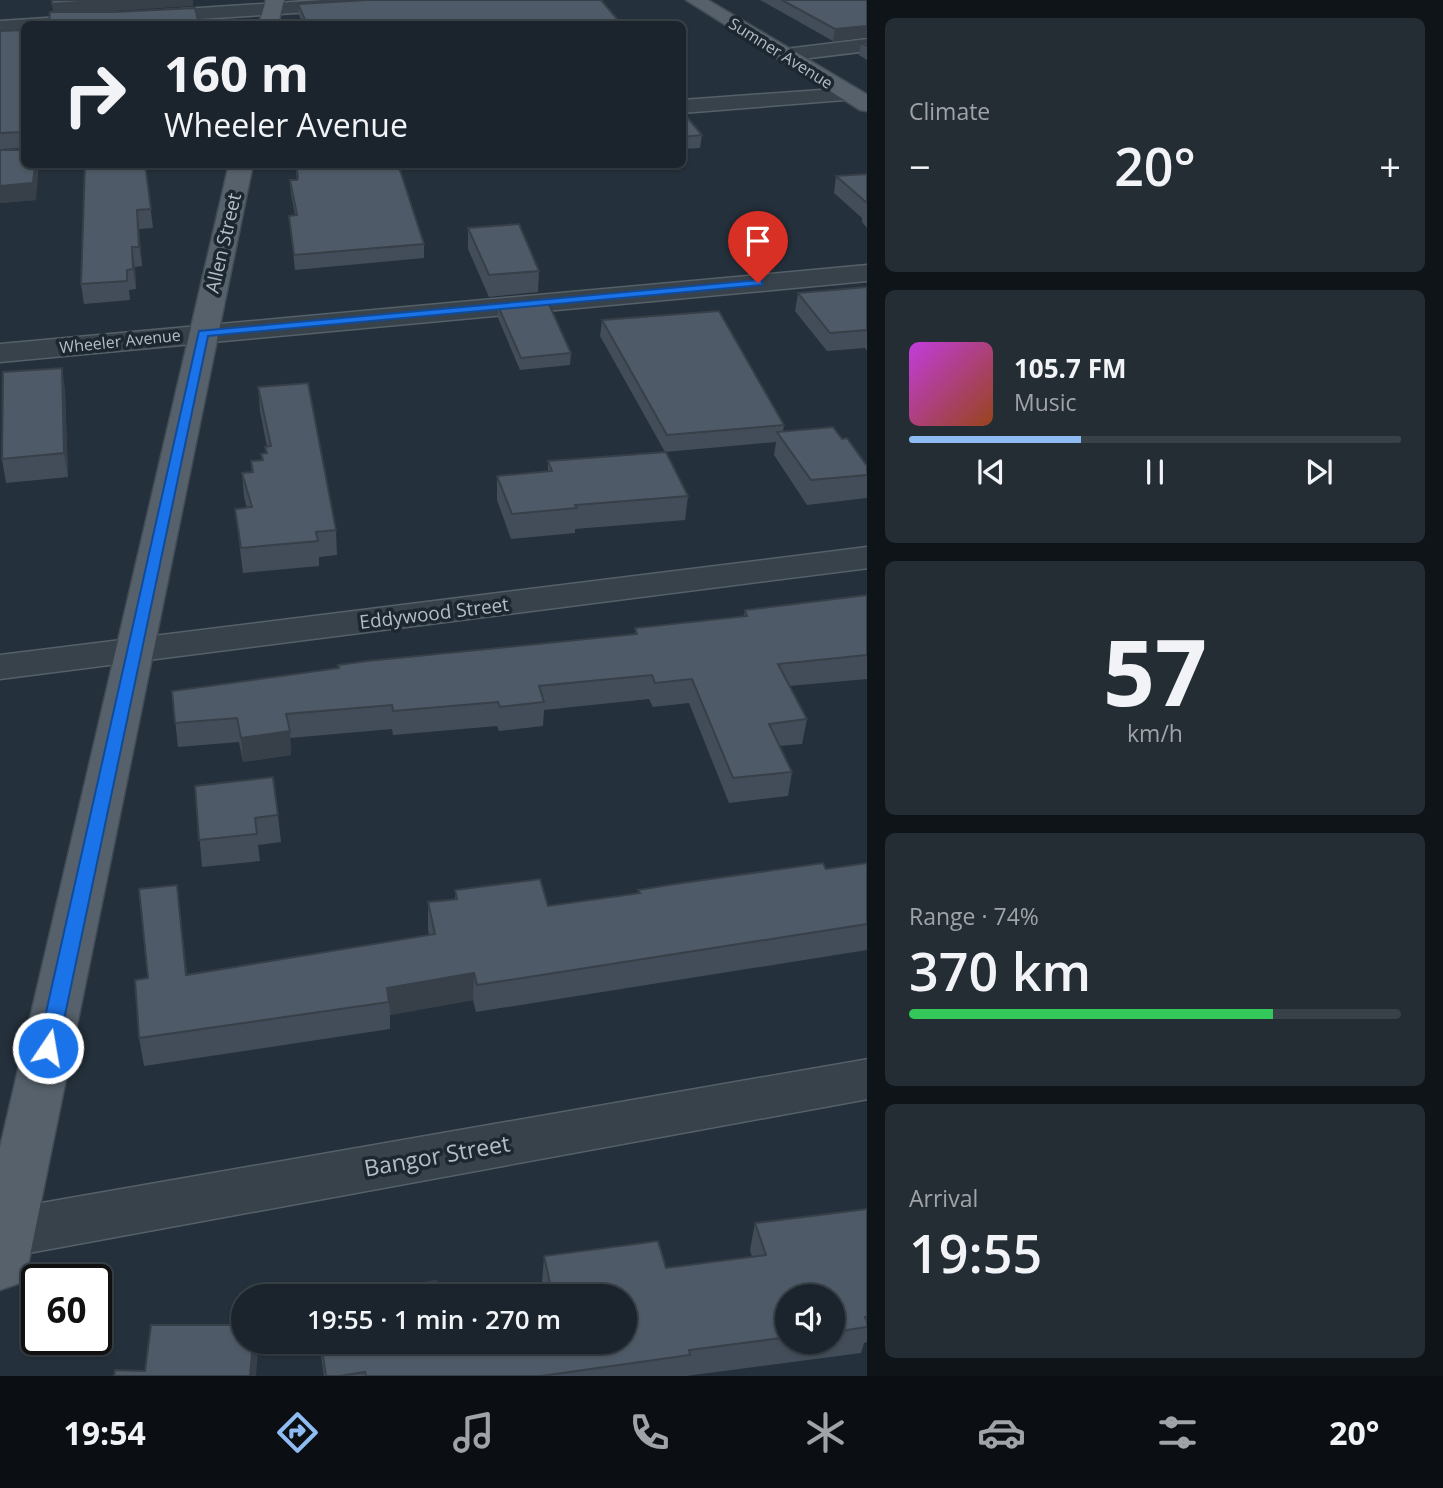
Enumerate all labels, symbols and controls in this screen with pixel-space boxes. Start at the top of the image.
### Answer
street label: Sumner Avenue [725,12,837,94]
text: 160 m [164,40,309,106]
icon: right [49,49,140,140]
text: Climate [909,95,990,127]
text: Wheeler Avenue [164,103,408,146]
text: 20° [1114,130,1196,201]
text: − [909,140,931,192]
text: + [1379,140,1401,192]
street label: Allen Street [199,190,247,296]
pin [728,211,788,283]
icon: arrive [739,222,777,260]
street label: Wheeler Avenue [58,324,182,358]
text: 105.7 FM [1014,350,1126,386]
text: Music [1014,386,1077,418]
icon: previous [972,453,1010,491]
icon: pause [1136,453,1174,491]
icon: next [1300,453,1338,491]
street label: Eddywood Street [358,591,511,635]
text: 57 [1103,609,1207,733]
text: km/h [1127,717,1183,749]
text: Range · 74% [909,900,1039,932]
text: 370 km [909,935,1091,1006]
position arrow [11,1011,85,1085]
street label: Bangor Street [361,1126,512,1184]
text: Arrival [909,1182,978,1214]
text: 19:55 [909,1217,1042,1288]
speed limit sign: 60 [21,1264,112,1355]
map controls [775,1284,845,1354]
button: sound [775,1284,845,1354]
text: 19:55 · 1 min · 270 m [307,1301,561,1337]
icon: directions [273,1408,322,1457]
icon: music [449,1408,498,1457]
icon: phone [625,1408,674,1457]
icon: climate [801,1408,850,1457]
icon: car [977,1408,1026,1457]
icon: filters [1153,1408,1202,1457]
text: 19:54 [64,1411,146,1454]
text: 20° [1329,1411,1379,1454]

